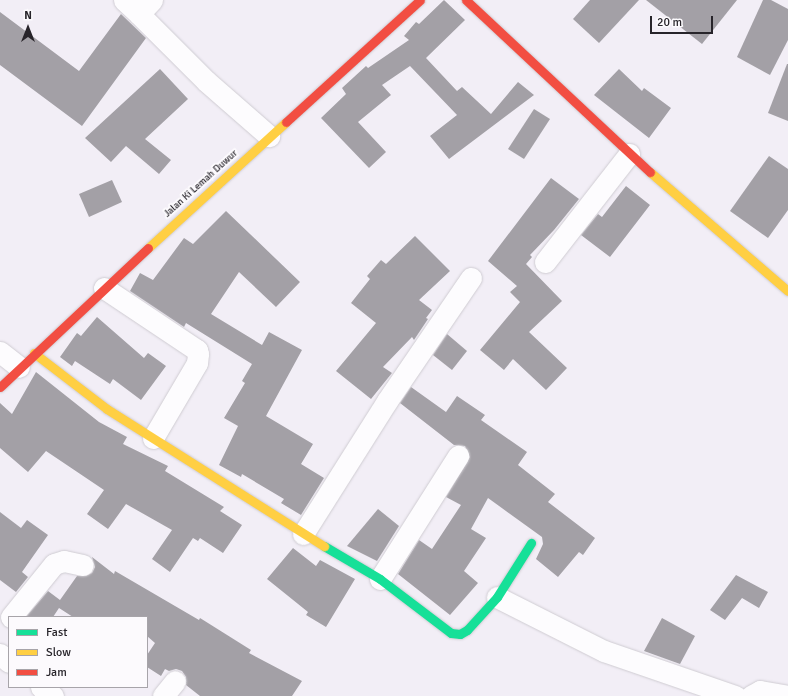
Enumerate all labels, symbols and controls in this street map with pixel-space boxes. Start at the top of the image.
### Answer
north arrow [8,8,48,48]
scale bar [652,8,715,34]
text: N [24,9,32,22]
text: 20 m [657,15,682,30]
street label: Jalan Ki Lemah Duwur [162,148,240,220]
legend [8,616,148,688]
text: Fast [46,625,67,640]
text: Slow [46,645,71,660]
text: Jam [46,665,67,680]

